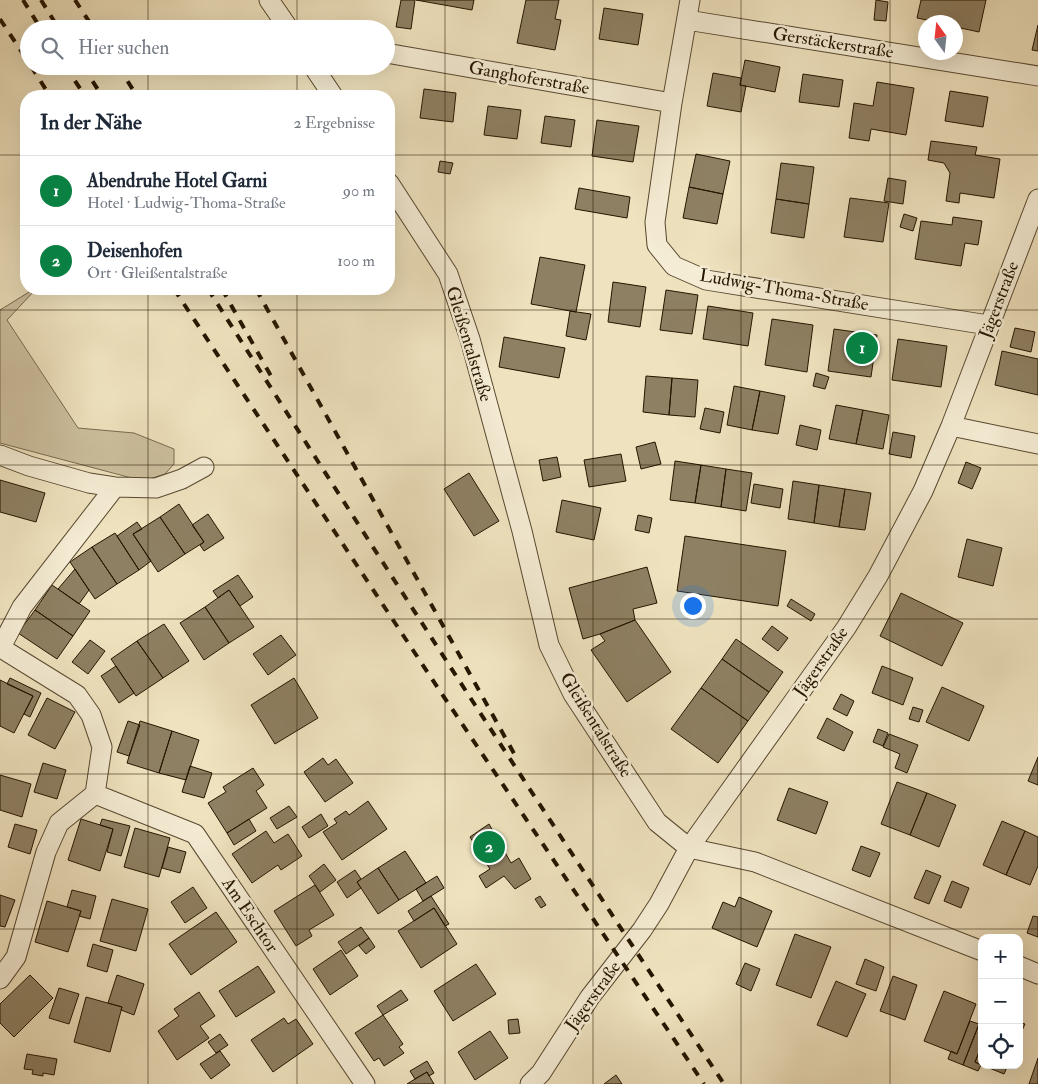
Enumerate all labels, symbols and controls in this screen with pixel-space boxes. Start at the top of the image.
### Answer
north arrow [918,15,963,60]
search box [20,20,395,75]
street label: Gerstäckerstraße [771,22,895,64]
icon: search [38,34,66,62]
text: Hier suchen [78,36,169,60]
street label: Ganghoferstraße [467,56,592,100]
text: In der Nähe [40,109,142,136]
text: 2 Ergebnisse [294,113,375,133]
text: Abendruhe Hotel Garni [87,169,267,193]
text: 1 [53,181,59,201]
text: 90 m [343,181,375,201]
text: Hotel · Ludwig-Thoma-Straße [87,193,286,213]
text: Deisenhofen [87,239,183,263]
text: 2 [52,251,60,271]
text: 100 m [337,251,375,271]
street label: Jägerstraße [973,258,1024,343]
text: Ort · Gleißentalstraße [87,263,227,283]
street label: Ludwig-Thoma-Straße [698,264,871,316]
street label: Gleißentalstraße [441,283,498,405]
pin: 1 [846,329,878,367]
your location [680,593,706,619]
street label: Jägerstraße [788,622,854,702]
street label: Gleißentalstraße [555,668,638,782]
pin: 2 [473,828,505,866]
street label: Am Eschtor [216,872,284,957]
map controls [978,934,1023,1069]
button: + [978,934,1023,979]
street label: Jägerstraße [559,956,626,1036]
button: − [978,979,1023,1024]
button: locate [978,1024,1023,1069]

